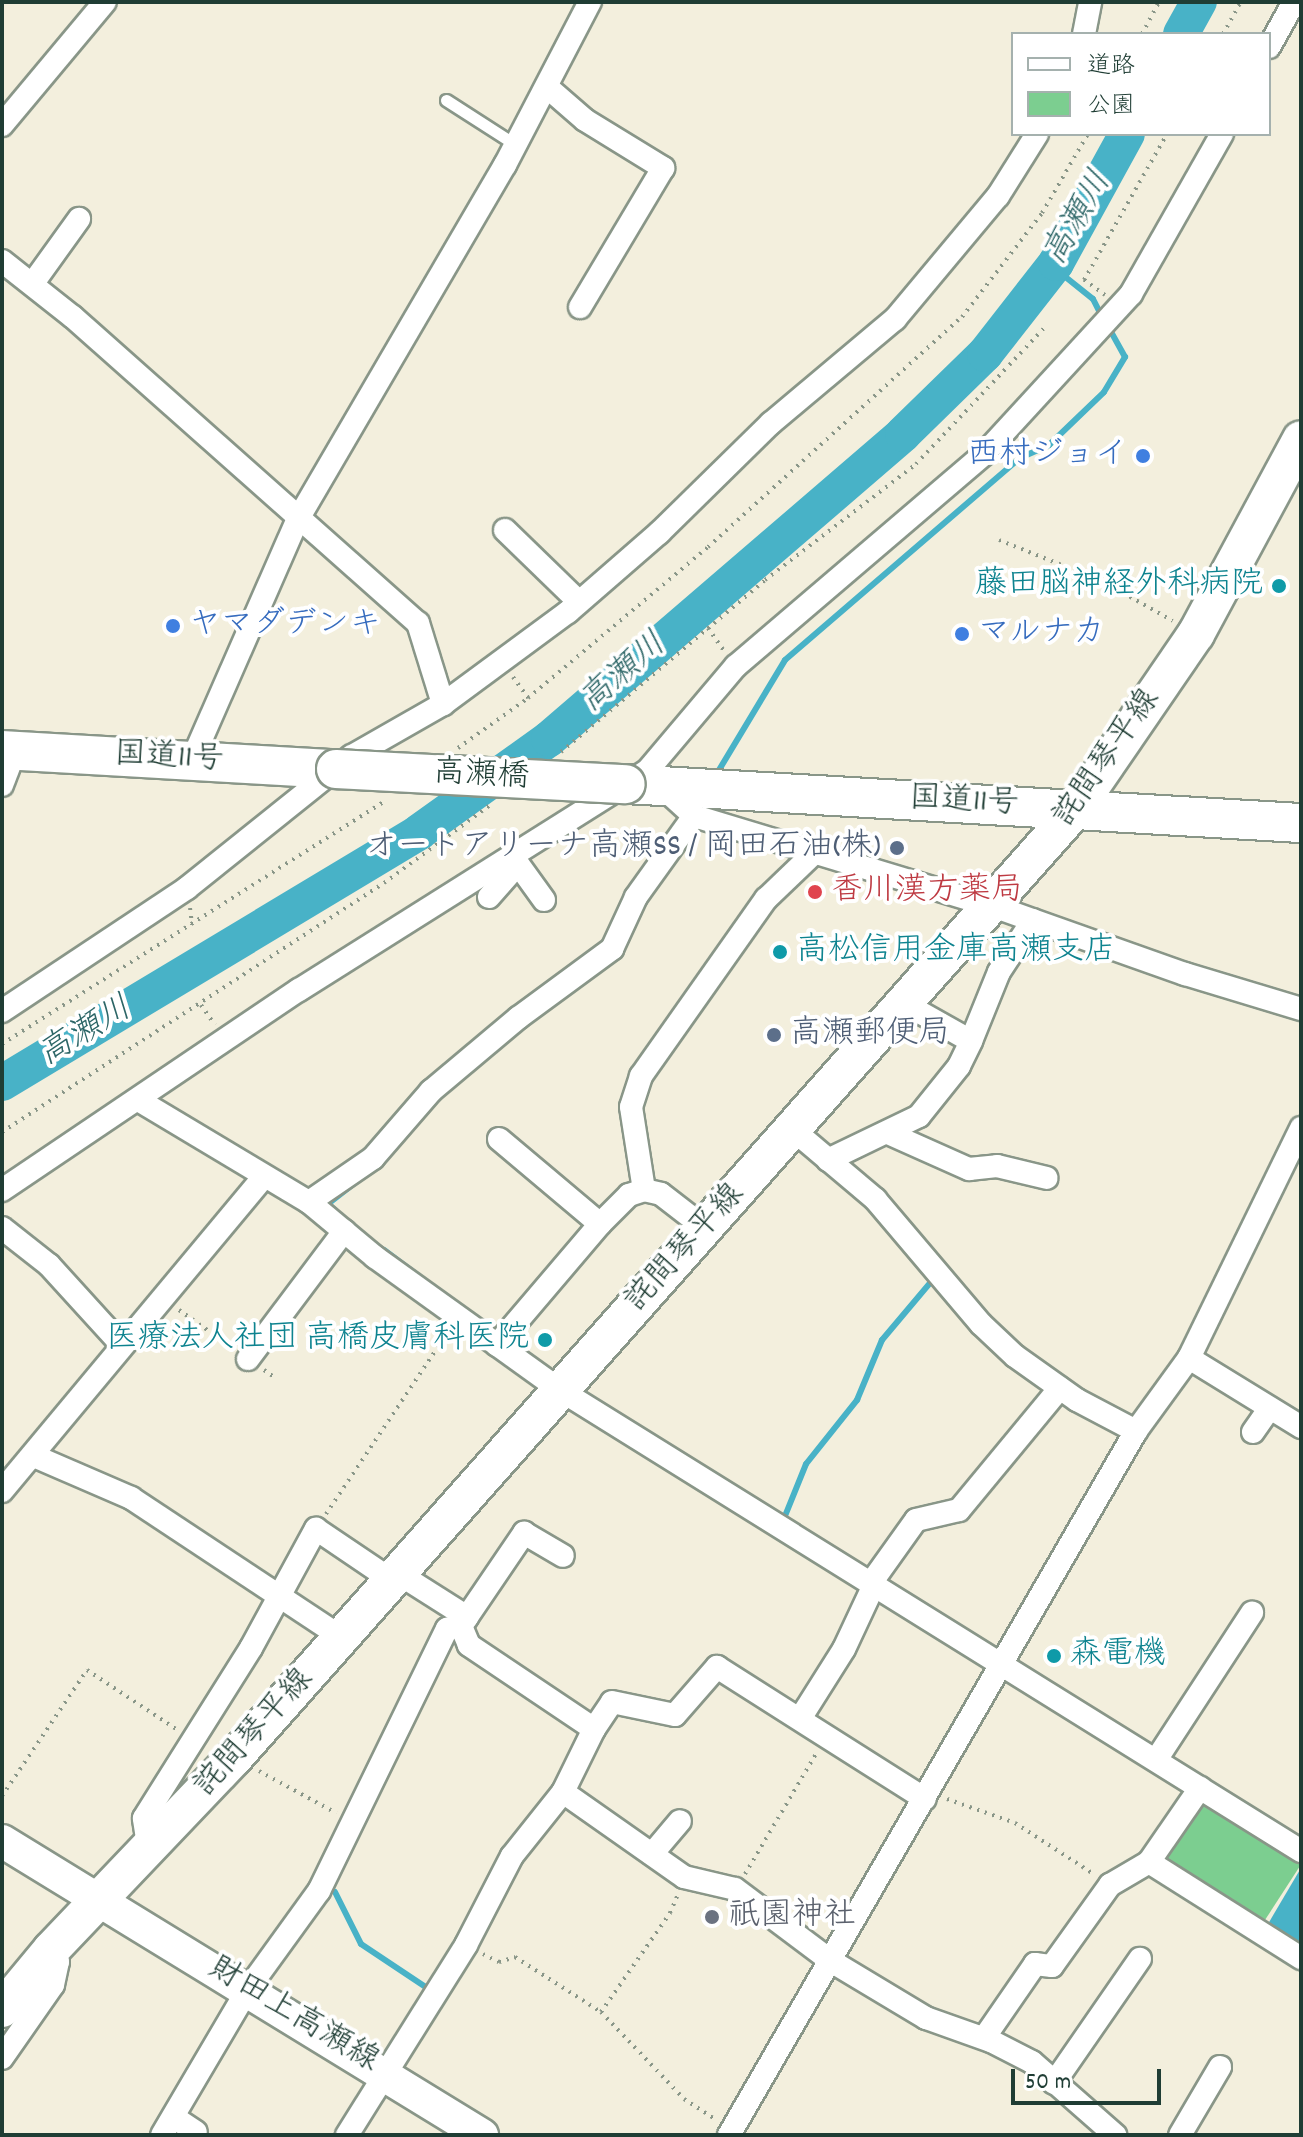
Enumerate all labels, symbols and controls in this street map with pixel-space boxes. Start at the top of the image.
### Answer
legend [1011,32,1271,136]
text: 道路 [1087,50,1135,84]
text: 公園 [1087,90,1135,124]
water label: 高瀬川 [1036,165,1122,273]
place label: 西村ジョイ [967,437,1127,475]
marker: 西村ジョイ [1134,447,1152,465]
place label: 藤田脳神経外科病院 [975,567,1263,605]
marker: 藤田脳神経外科病院 [1270,577,1288,595]
place label: ヤマダデンキ [189,607,381,645]
place label: マルナカ [978,615,1106,653]
marker: ヤマダデンキ [164,617,182,635]
water label: 高瀬川 [572,625,676,723]
marker: マルナカ [953,625,971,643]
street label: 詫間琴平線 [1046,682,1170,836]
street label: 国道11号 [113,737,225,781]
street label: 高瀬橋 [432,755,530,799]
street label: 国道11号 [908,781,1020,825]
place label: オートアリーナ高瀬SS / 岡田石油(株) [365,829,881,867]
marker: オートアリーナ高瀬SS / 岡田石油(株) [888,839,906,857]
place label: 香川漢方薬局 [831,873,1023,911]
marker: 香川漢方薬局 [806,883,824,901]
place label: 高松信用金庫高瀬支店 [796,933,1116,971]
marker: 高松信用金庫高瀬支店 [771,943,789,961]
water label: 高瀬川 [32,989,140,1077]
place label: 高瀬郵便局 [790,1016,950,1054]
marker: 高瀬郵便局 [765,1026,783,1044]
street label: 詫間琴平線 [618,1177,754,1321]
place label: 医療法人社団 高橋皮膚科医院 [106,1321,529,1359]
marker: 医療法人社団 高橋皮膚科医院 [536,1331,554,1349]
place label: 森電機 [1070,1637,1166,1675]
marker: 森電機 [1045,1647,1063,1665]
street label: 詫間琴平線 [187,1662,323,1806]
place label: 祇園神社 [728,1898,856,1936]
marker: 祇園神社 [703,1908,721,1926]
street label: 財田上高瀬線 [201,1950,385,2082]
scale bar [1015,2053,1165,2103]
text: 50 m [1025,2066,1071,2100]

